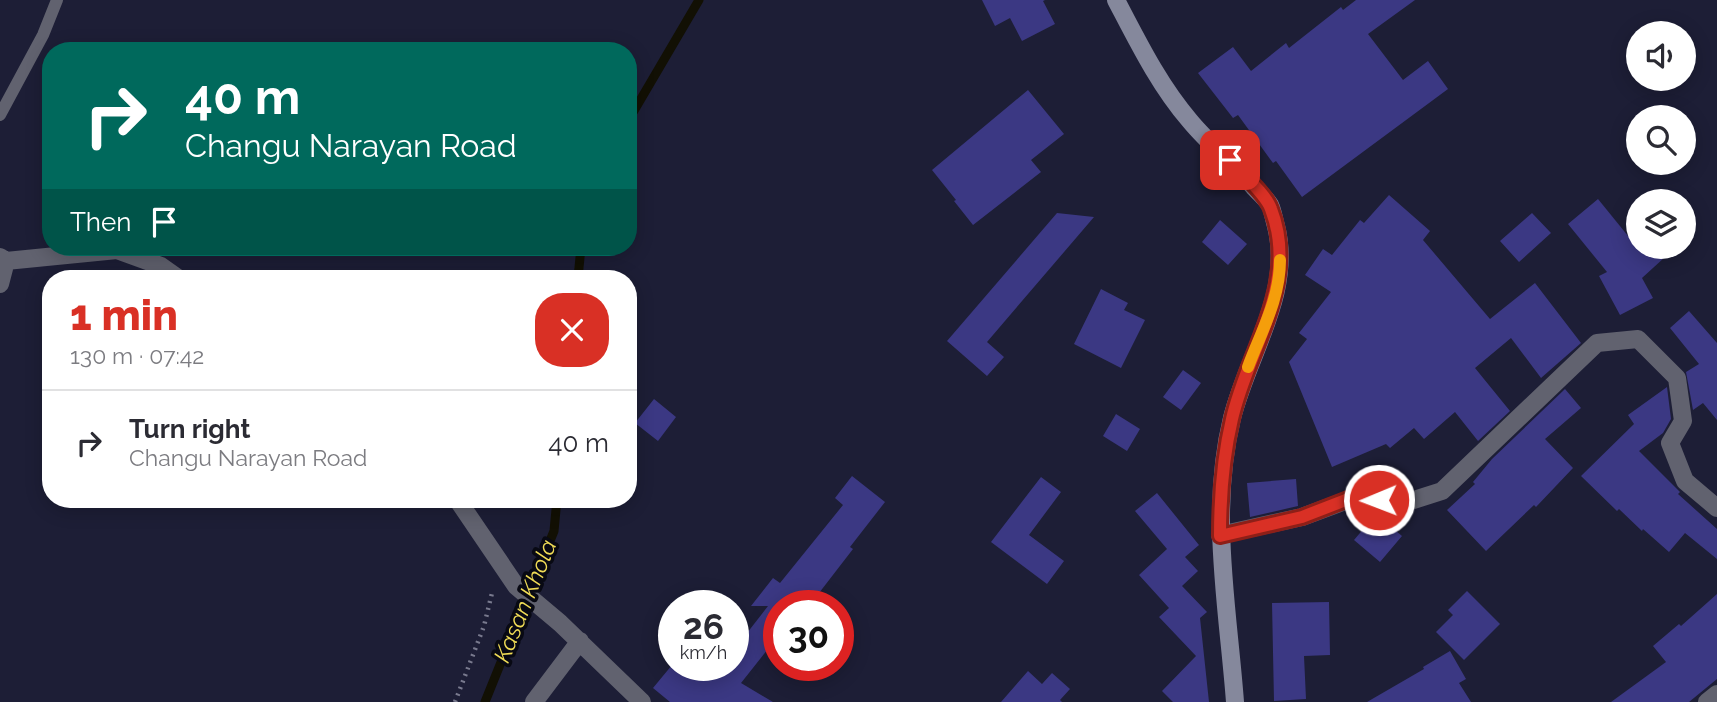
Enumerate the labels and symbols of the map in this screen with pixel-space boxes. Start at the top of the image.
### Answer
pin [1200,130,1260,190]
position arrow [1342,463,1416,537]
water label: Kasan Khola [488,535,562,666]
speed limit sign: 30 [763,590,854,681]

